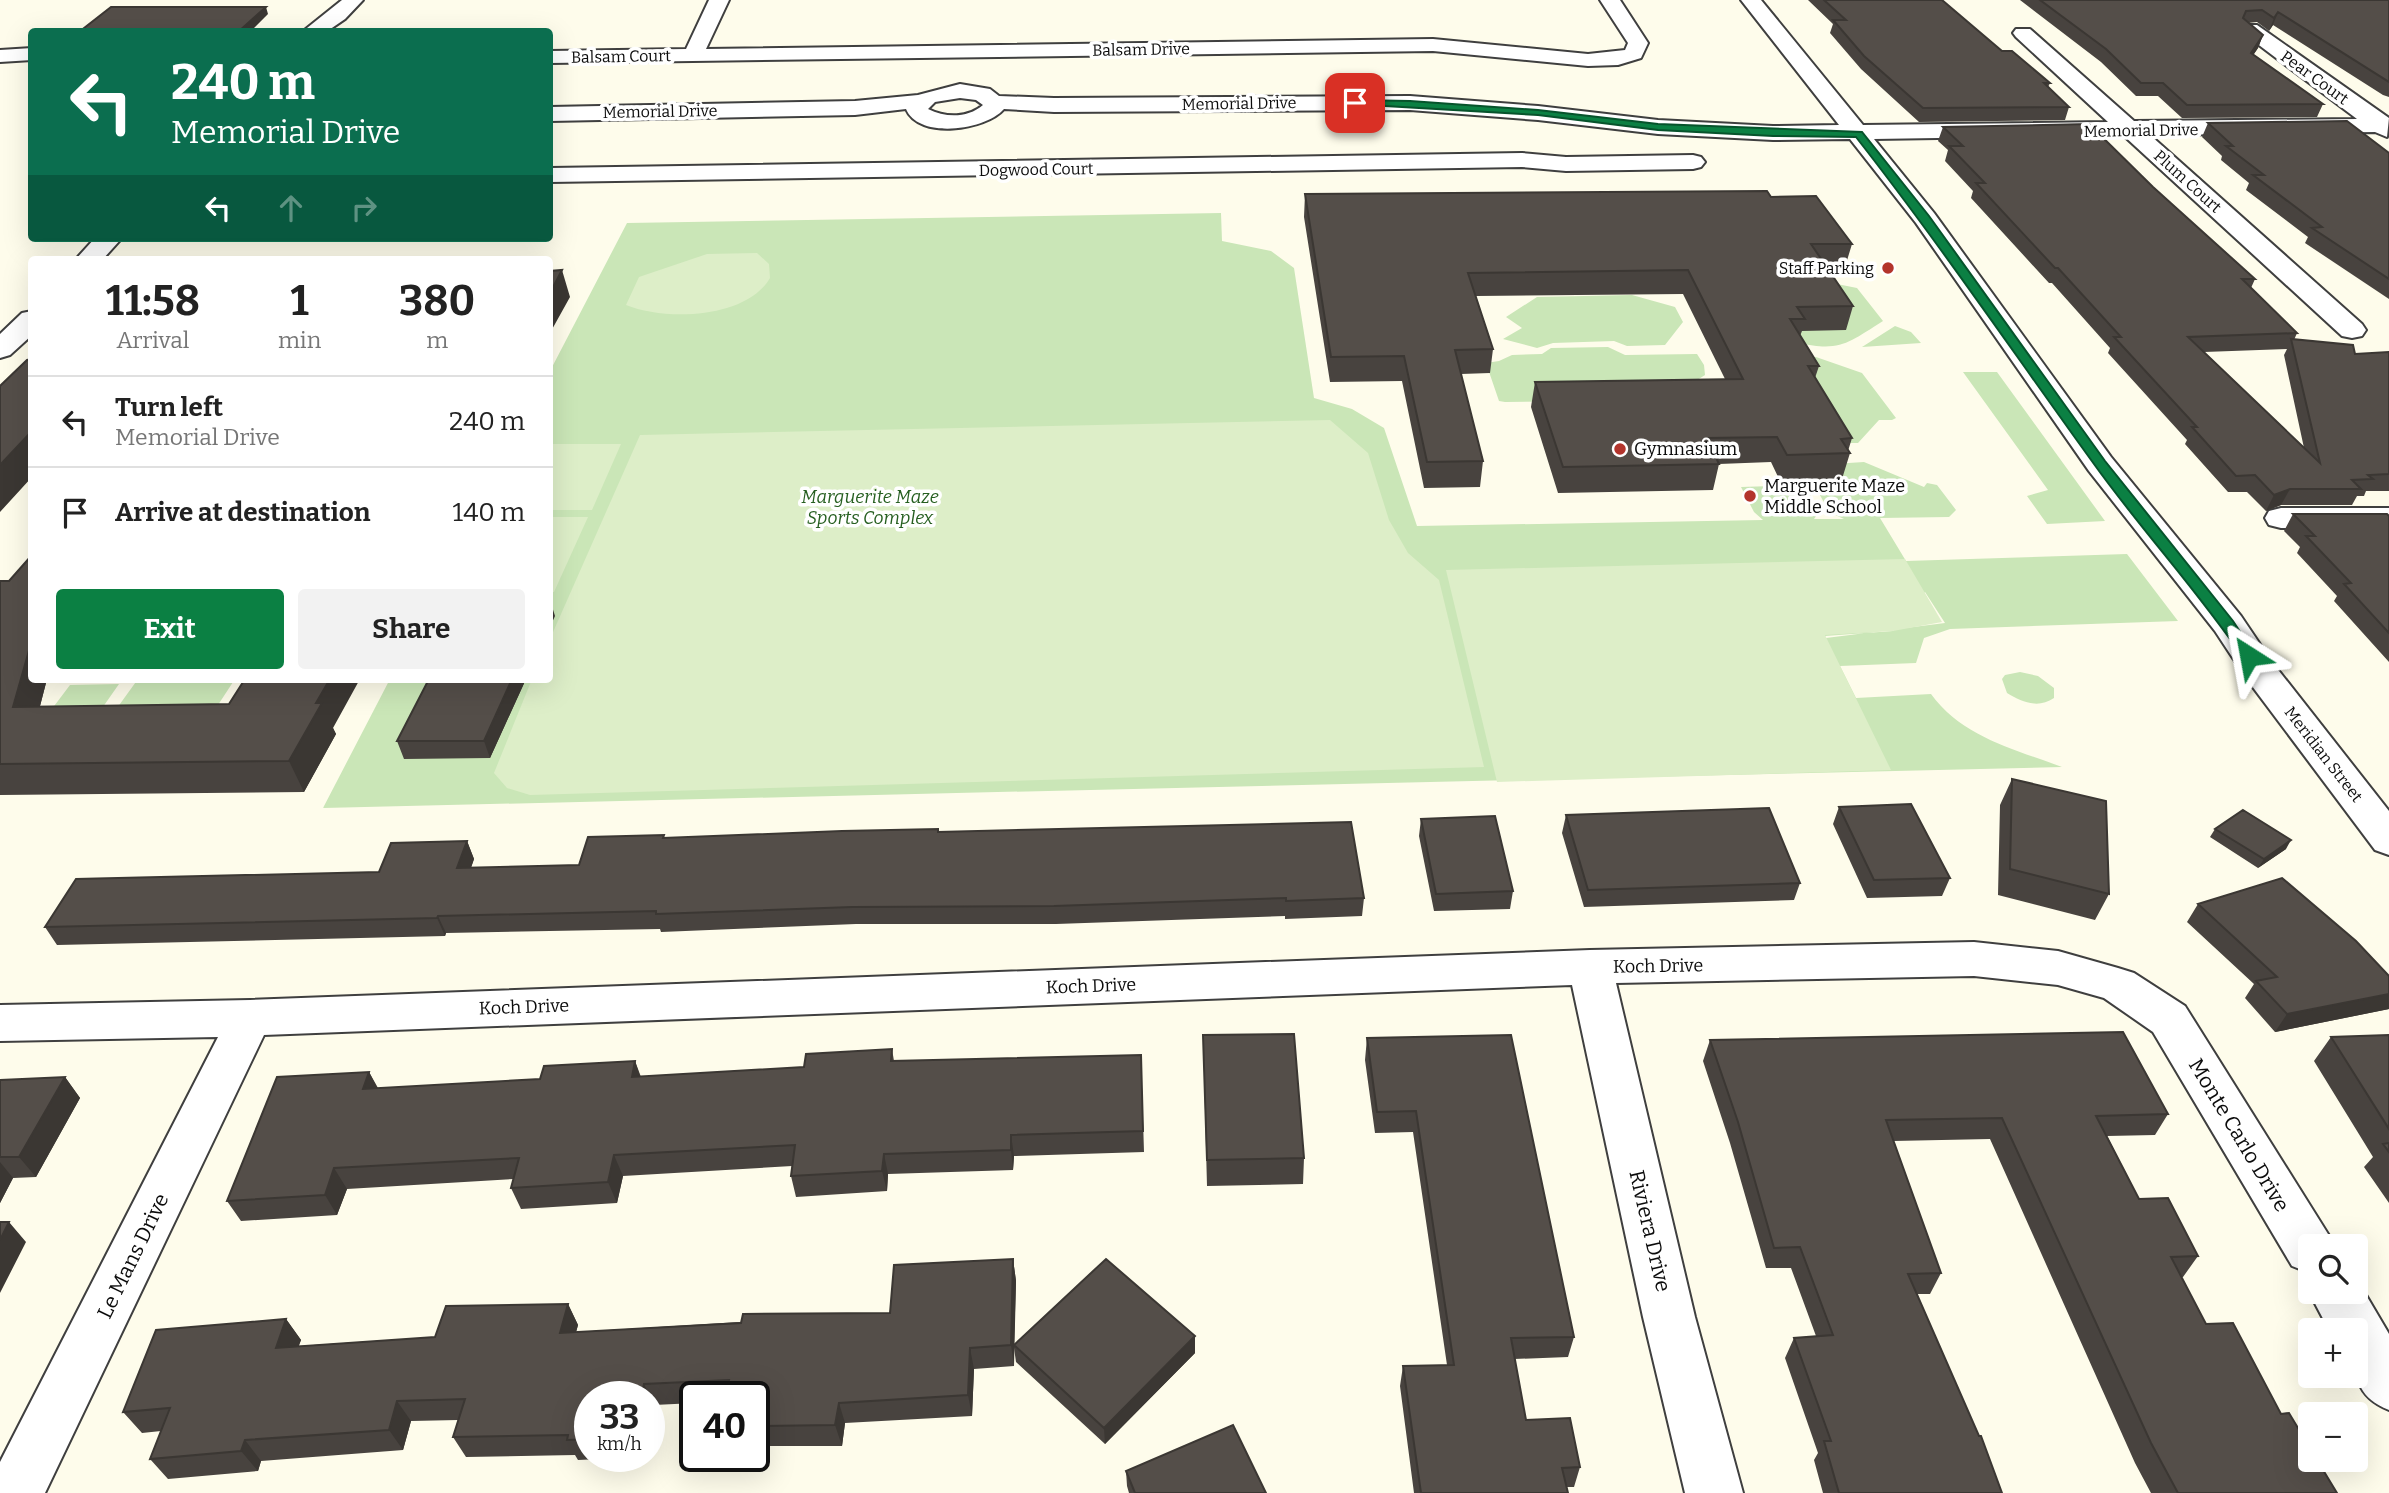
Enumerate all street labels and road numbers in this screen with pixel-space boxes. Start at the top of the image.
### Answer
street label: Balsam Drive [1092,39,1190,60]
street label: Balsam Court [571,46,671,67]
street label: Pear Court [2277,47,2352,108]
street label: Memorial Drive [1182,93,1296,114]
street label: Memorial Drive [603,101,717,122]
street label: Memorial Drive [2084,120,2198,141]
street label: Plum Court [2150,146,2225,217]
street label: Dogwood Court [978,159,1094,180]
street label: Meridian Street [2281,703,2367,806]
street label: Koch Drive [1613,954,1703,978]
street label: Koch Drive [1045,973,1137,999]
street label: Koch Drive [478,994,570,1020]
street label: Monte Carlo Drive [2183,1054,2295,1216]
street label: Riviera Drive [1623,1168,1677,1294]
street label: Le Mans Drive [91,1189,175,1323]

